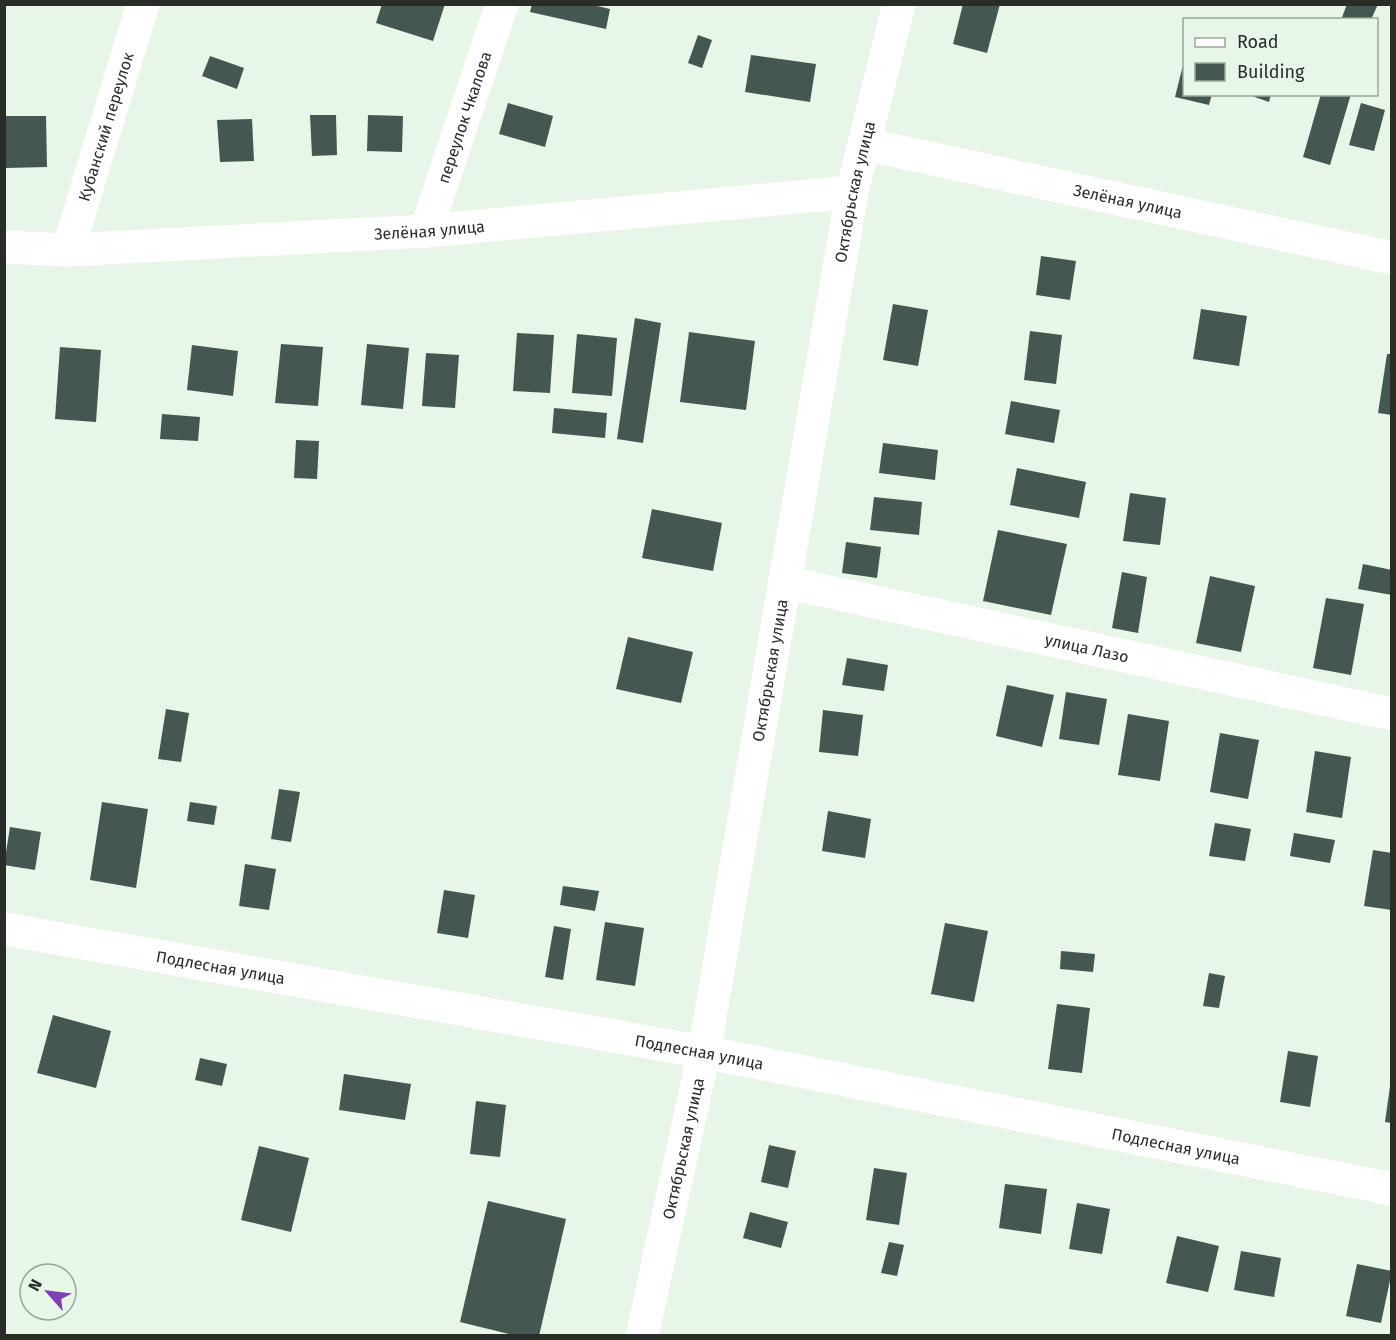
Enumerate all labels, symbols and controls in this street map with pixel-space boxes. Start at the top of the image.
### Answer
legend [1183,18,1378,96]
text: Road [1237,31,1279,53]
street label: Кубанский переулок [74,49,138,204]
street label: переулок Чкалова [434,49,495,186]
text: Building [1237,61,1305,83]
street label: Октябрьская улица [831,119,879,264]
street label: Зелёная улица [1072,180,1184,222]
street label: Зелёная улица [374,217,485,244]
street label: Октябрьская улица [749,598,792,743]
street label: улица Лазо [1043,630,1131,667]
street label: Подлесная улица [155,947,287,988]
street label: Подлесная улица [633,1031,765,1074]
street label: Октябрьская улица [659,1076,708,1221]
street label: Подлесная улица [1110,1124,1242,1169]
north arrow [18,1262,78,1322]
text: N [24,1276,46,1294]

